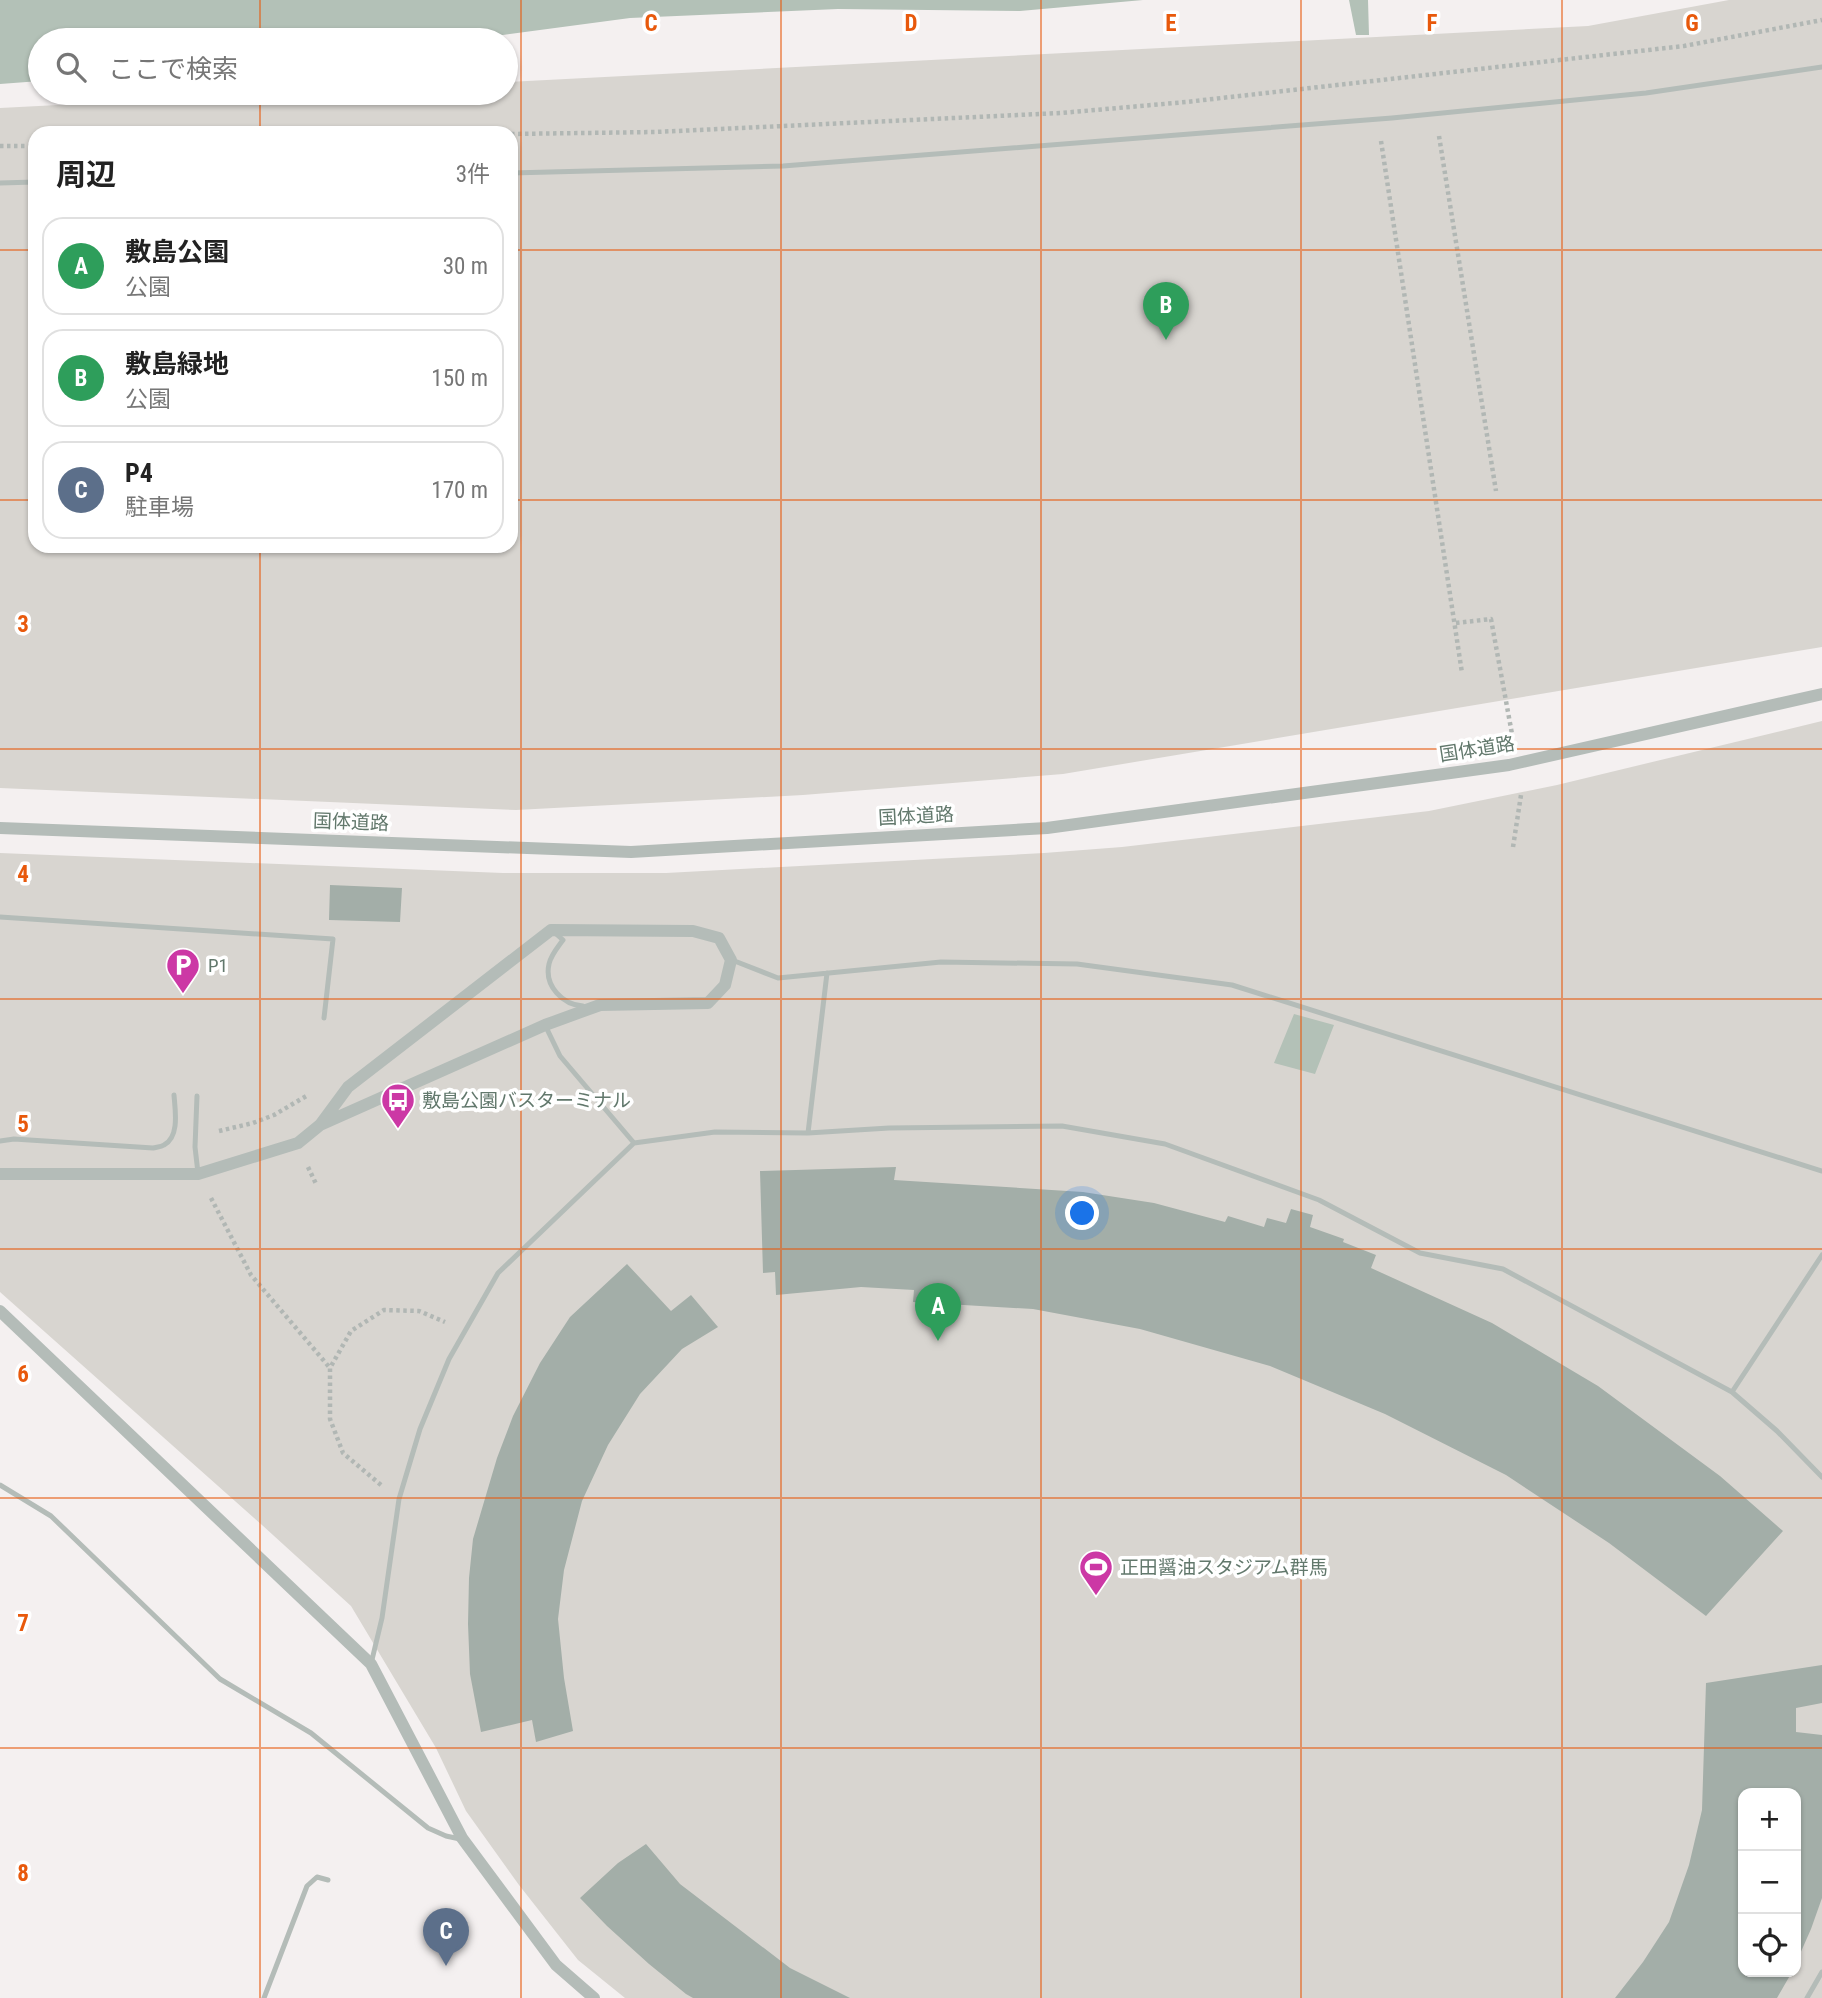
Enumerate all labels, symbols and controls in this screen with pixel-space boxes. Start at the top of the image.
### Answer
text: C [644,10,658,37]
text: D [905,10,918,37]
text: E [1165,10,1177,37]
text: F [1427,10,1438,37]
text: G [1685,10,1699,37]
search box [28,28,518,105]
icon: search [52,48,90,86]
text: ここで検索 [108,54,238,84]
text: 周辺 [56,157,116,192]
text: 3件 [456,161,490,188]
text: 敷島公園 [125,237,229,267]
text: A [74,253,88,280]
text: 30 m [443,253,488,280]
text: 公園 [125,274,171,301]
pin: B [1143,282,1189,340]
text: 敷島緑地 [125,349,229,379]
text: B [75,365,87,392]
text: 150 m [431,365,488,392]
text: 公園 [125,386,171,413]
text: P4 [125,458,153,488]
text: C [74,477,88,504]
text: 170 m [431,477,488,504]
text: 駐車場 [125,494,194,521]
text: 3 [17,611,29,638]
street label: 国体道路 [1438,732,1516,766]
street label: 国体道路 [877,803,955,829]
street label: 国体道路 [313,809,389,835]
text: 4 [17,861,29,888]
parking icon: P1 [164,946,202,995]
place label: P1 [208,954,228,977]
bus stop icon: 敷島公園バスターミナル [379,1081,417,1130]
place label: 敷島公園バスターミナル [422,1089,631,1112]
text: 5 [17,1111,29,1138]
your location [1065,1196,1099,1230]
pin: A [915,1283,961,1341]
text: 6 [17,1361,29,1388]
sports icon: 正田醤油スタジアム群馬 [1077,1548,1115,1597]
place label: 正田醤油スタジアム群馬 [1120,1556,1328,1579]
text: 7 [17,1610,29,1637]
map controls [1738,1788,1801,1977]
button: + [1738,1788,1801,1851]
button: − [1738,1851,1801,1914]
text: 8 [17,1860,29,1887]
pin: C [423,1908,469,1966]
button: locate [1738,1914,1801,1977]

